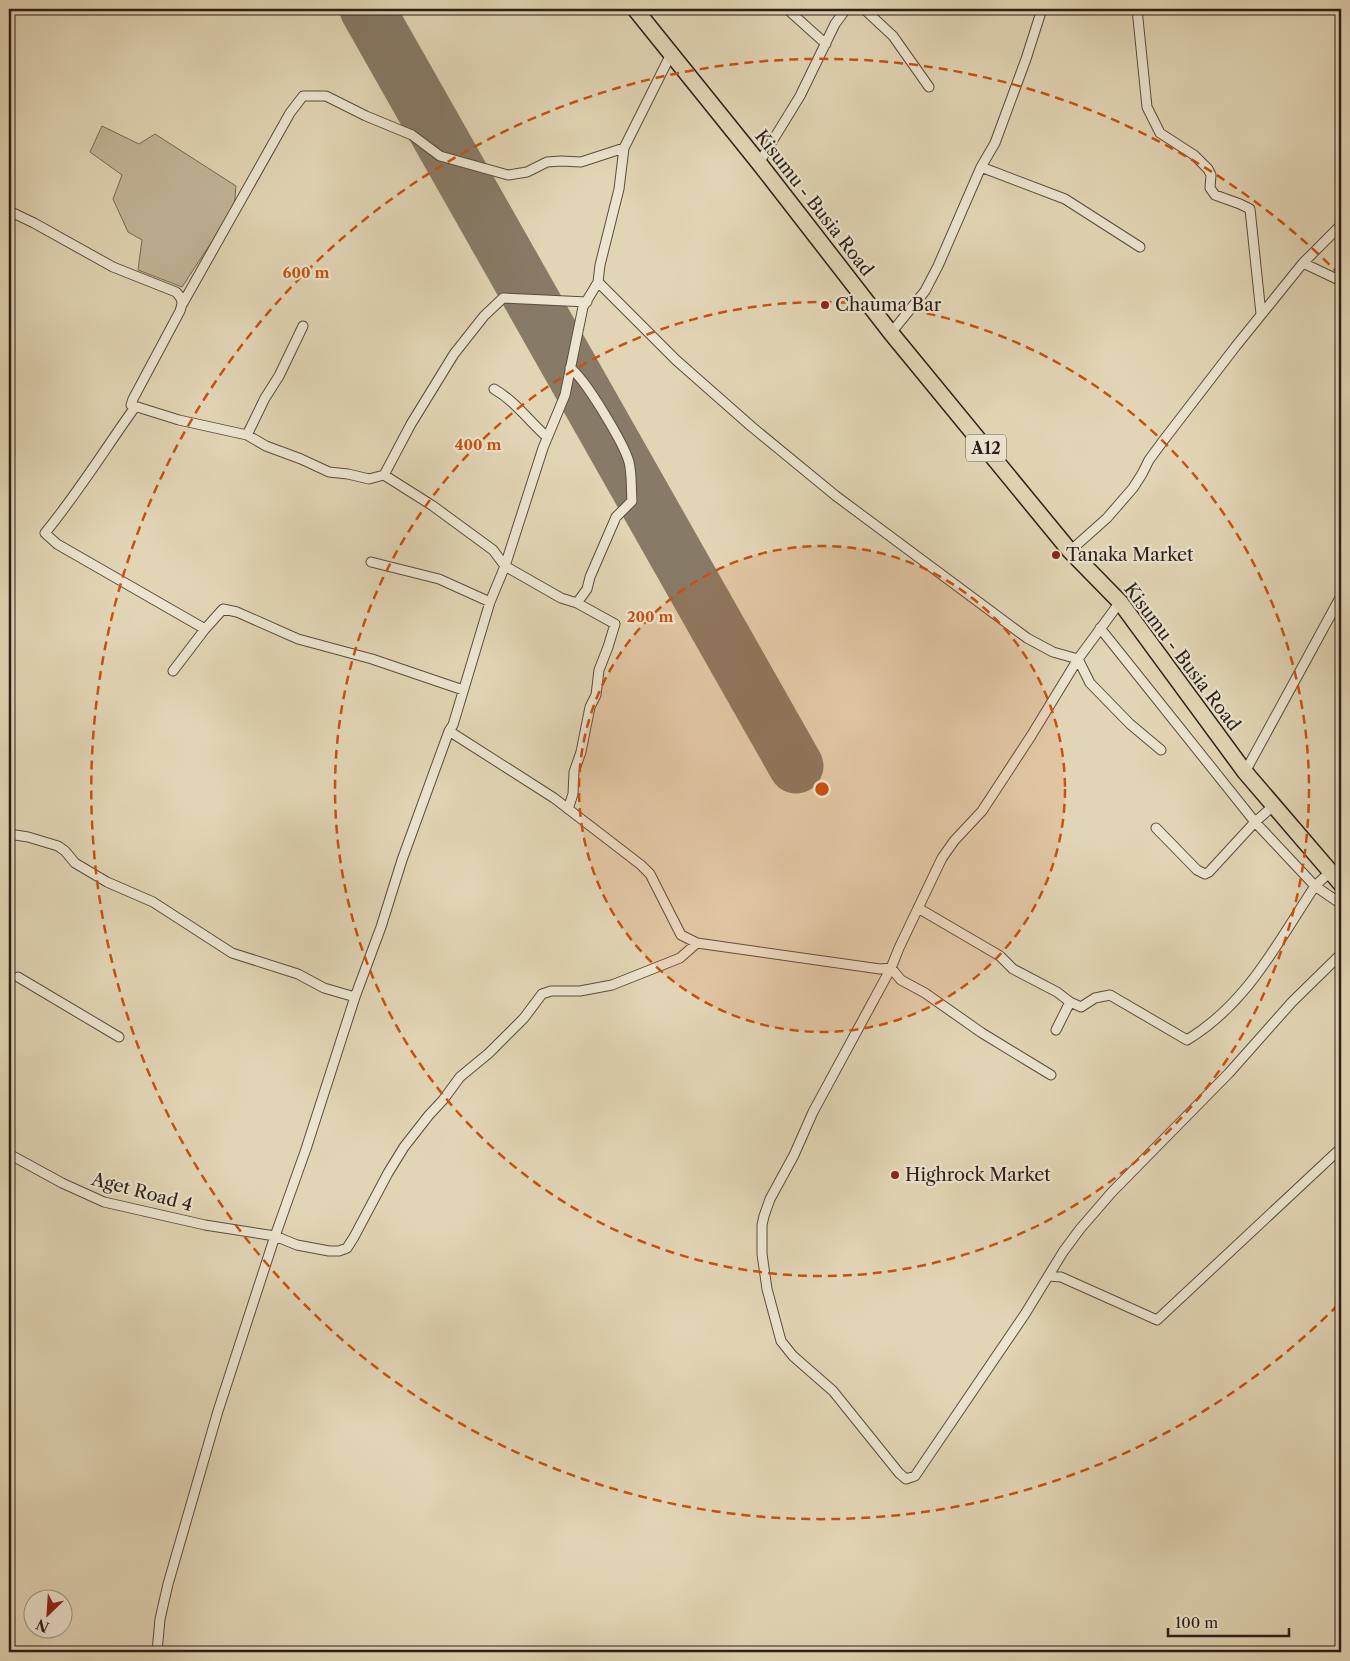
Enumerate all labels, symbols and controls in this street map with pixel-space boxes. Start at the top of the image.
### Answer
street label: Kisumu - Busia Road [750,125,878,281]
text: 600 m [283,263,329,282]
place label: Chauma Bar [835,294,942,316]
marker: Chauma Bar [819,299,831,311]
road number: A12 [966,434,1006,462]
text: 400 m [455,435,501,454]
place label: Tanaka Market [1066,544,1194,566]
marker: Tanaka Market [1050,549,1062,561]
street label: Kisumu - Busia Road [1119,579,1245,735]
text: 200 m [627,607,673,626]
centre of rings [813,780,831,798]
place label: Highrock Market [905,1164,1051,1186]
street label: Aget Road 4 [88,1168,195,1216]
marker: Highrock Market [889,1169,901,1181]
north arrow [22,1588,72,1638]
scale bar [1168,1606,1289,1638]
text: 100 m [1175,1613,1218,1632]
text: N [33,1615,52,1637]

